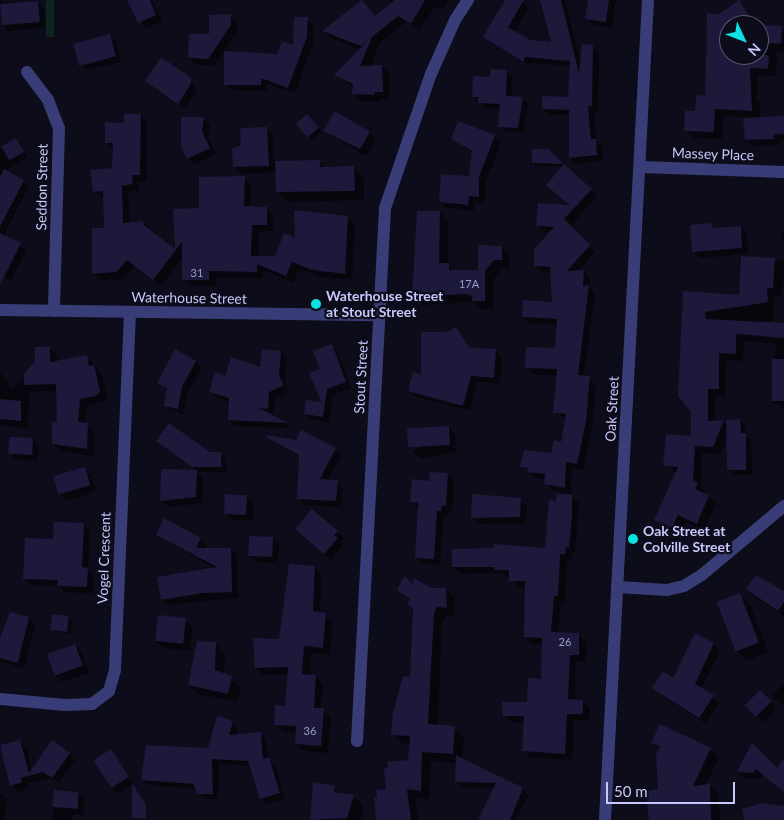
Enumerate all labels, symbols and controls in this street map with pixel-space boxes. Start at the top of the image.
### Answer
north arrow [719,15,769,65]
text: N [745,40,765,60]
street label: Seddon Street [33,143,51,231]
street label: Massey Place [672,144,754,164]
house number: 31 [191,266,203,280]
house number: 17A [459,277,479,291]
place label: Waterhouse Street at Stout Street [326,288,443,321]
street label: Waterhouse Street [131,289,247,307]
marker: Waterhouse Street at Stout Street [310,298,322,310]
street label: Stout Street [351,340,371,414]
street label: Oak Street [602,376,622,442]
street label: Vogel Crescent [94,512,114,604]
place label: Oak Street at Colville Street [643,523,730,556]
marker: Oak Street at Colville Street [627,533,639,545]
house number: 26 [559,635,571,649]
house number: 36 [304,724,316,738]
scale bar [609,772,738,804]
text: 50 m [614,782,648,800]

